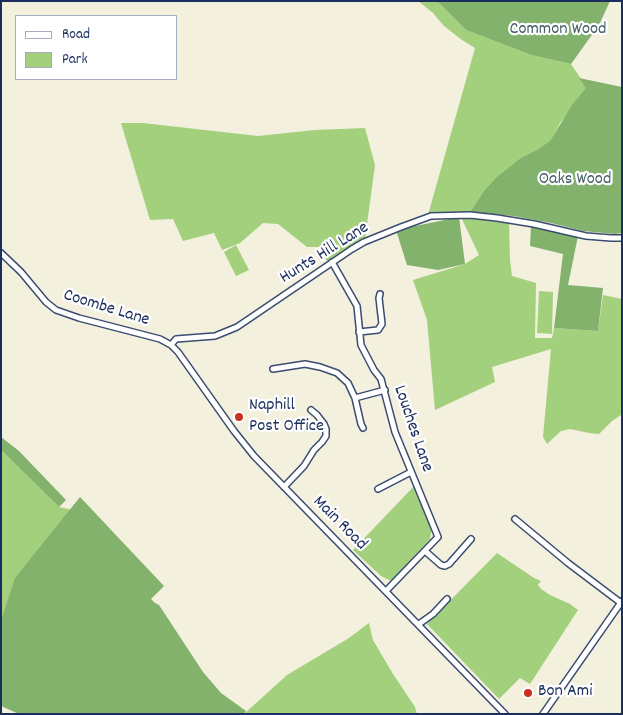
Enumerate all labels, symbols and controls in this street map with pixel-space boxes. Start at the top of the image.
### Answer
legend [15,15,178,80]
park label: Common Wood [510,20,606,42]
text: Road [62,24,90,46]
text: Park [62,49,88,71]
park label: Oaks Wood [539,170,611,192]
street label: Hunts Hill Lane [277,218,373,290]
street label: Coombe Lane [60,286,152,332]
street label: Louches Lane [387,383,437,475]
place label: Naphill Post Office [249,396,324,438]
marker: Naphill Post Office [233,411,245,423]
street label: Main Road [307,492,371,556]
place label: Bon Ami [538,682,592,704]
marker: Bon Ami [522,687,534,699]

